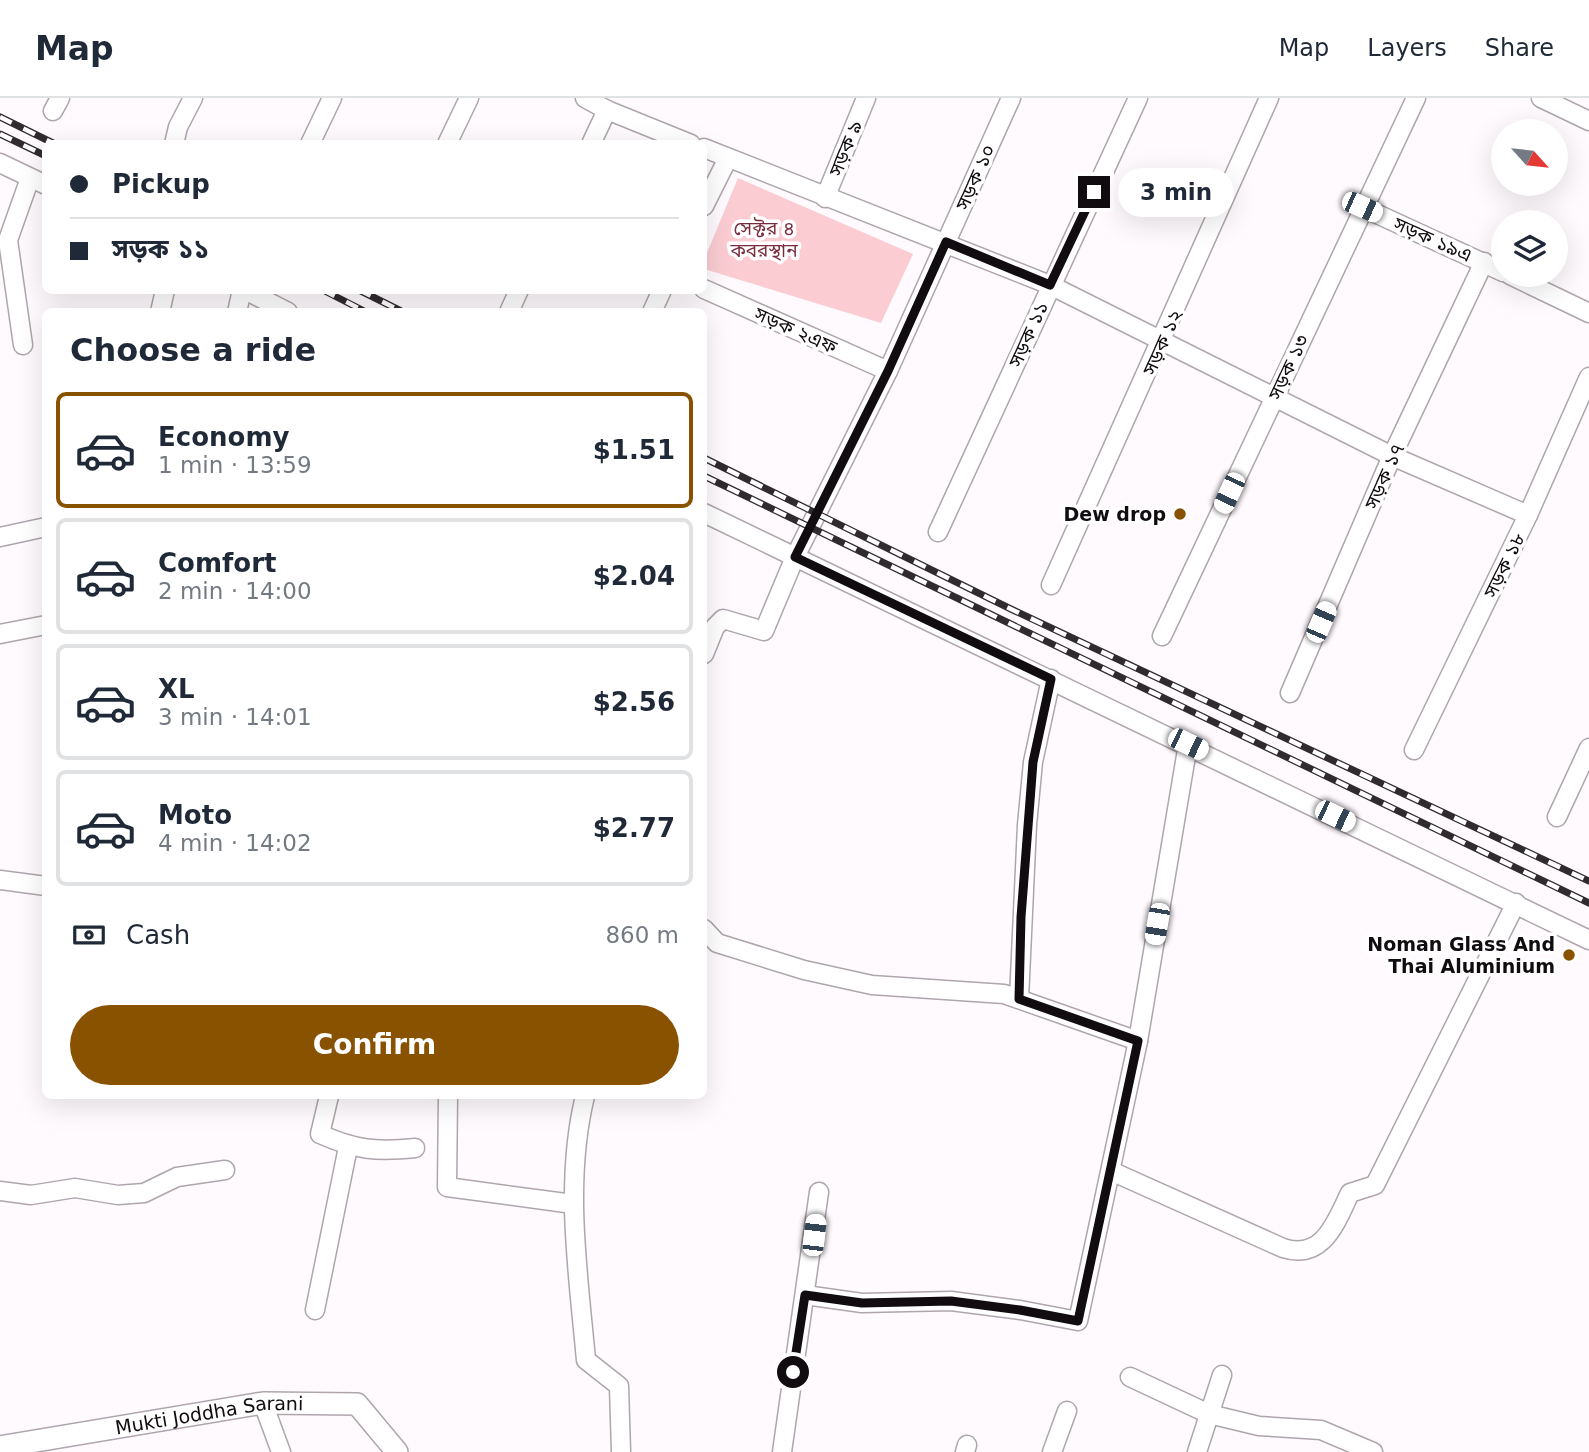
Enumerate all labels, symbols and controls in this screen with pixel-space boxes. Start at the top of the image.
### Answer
text: Map [35,29,114,68]
text: Map [1279,34,1329,62]
text: Layers [1367,34,1447,62]
text: Share [1485,34,1554,62]
street label: সড়ক ৯ [824,117,866,180]
north arrow [1491,119,1568,196]
map controls [1491,119,1568,287]
street label: সড়ক ১০ [950,141,999,214]
callout: 3 min [1118,168,1234,217]
text: Pickup [112,169,210,199]
route end [1078,176,1110,208]
text: 3 min [1140,179,1212,205]
car [1339,189,1386,225]
button: layers [1491,210,1568,287]
street label: সড়ক ১৯এ [1390,212,1475,266]
park label: সেক্টর ৪ কবরস্থান [729,217,798,261]
text: সড়ক ১১ [112,234,209,264]
street label: সড়ক ১১ [1003,298,1052,371]
street label: সড়ক ২এফ [751,302,842,358]
street label: সড়ক ১২ [1137,306,1186,379]
text: Choose a ride [70,331,316,369]
street label: সড়ক ১৩ [1263,331,1313,404]
icon: car [74,419,137,482]
text: Economy [158,422,289,452]
text: $1.51 [593,435,675,465]
street label: সড়ক ১৭ [1359,440,1408,513]
text: 1 min · 13:59 [158,452,312,478]
car [1211,470,1248,516]
place label: Dew drop [1064,503,1166,525]
marker: Dew drop [1172,506,1188,522]
street label: সড়ক ১৮ [1478,529,1529,602]
icon: car [74,545,137,608]
text: Comfort [158,548,276,578]
text: $2.04 [593,561,675,591]
text: 2 min · 14:00 [158,578,312,604]
car [1304,599,1339,645]
icon: car [74,671,137,734]
text: XL [158,674,195,704]
text: $2.56 [593,687,675,717]
text: 3 min · 14:01 [158,704,312,730]
car [1165,725,1212,763]
icon: car [74,797,137,860]
car [1312,797,1359,835]
text: Moto [158,800,232,830]
text: $2.77 [593,813,675,843]
text: 4 min · 14:02 [158,830,312,856]
car [1144,901,1171,947]
icon: cash [70,916,108,954]
text: Cash [126,920,190,950]
text: 860 m [605,922,679,948]
place label: Noman Glass And Thai Aluminium [1367,933,1555,977]
marker: Noman Glass And Thai Aluminium [1561,947,1577,963]
button: Confirm [70,1005,679,1085]
car [802,1213,827,1257]
route start [777,1356,809,1388]
street label: Mukti Joddha Sarani [114,1392,303,1439]

